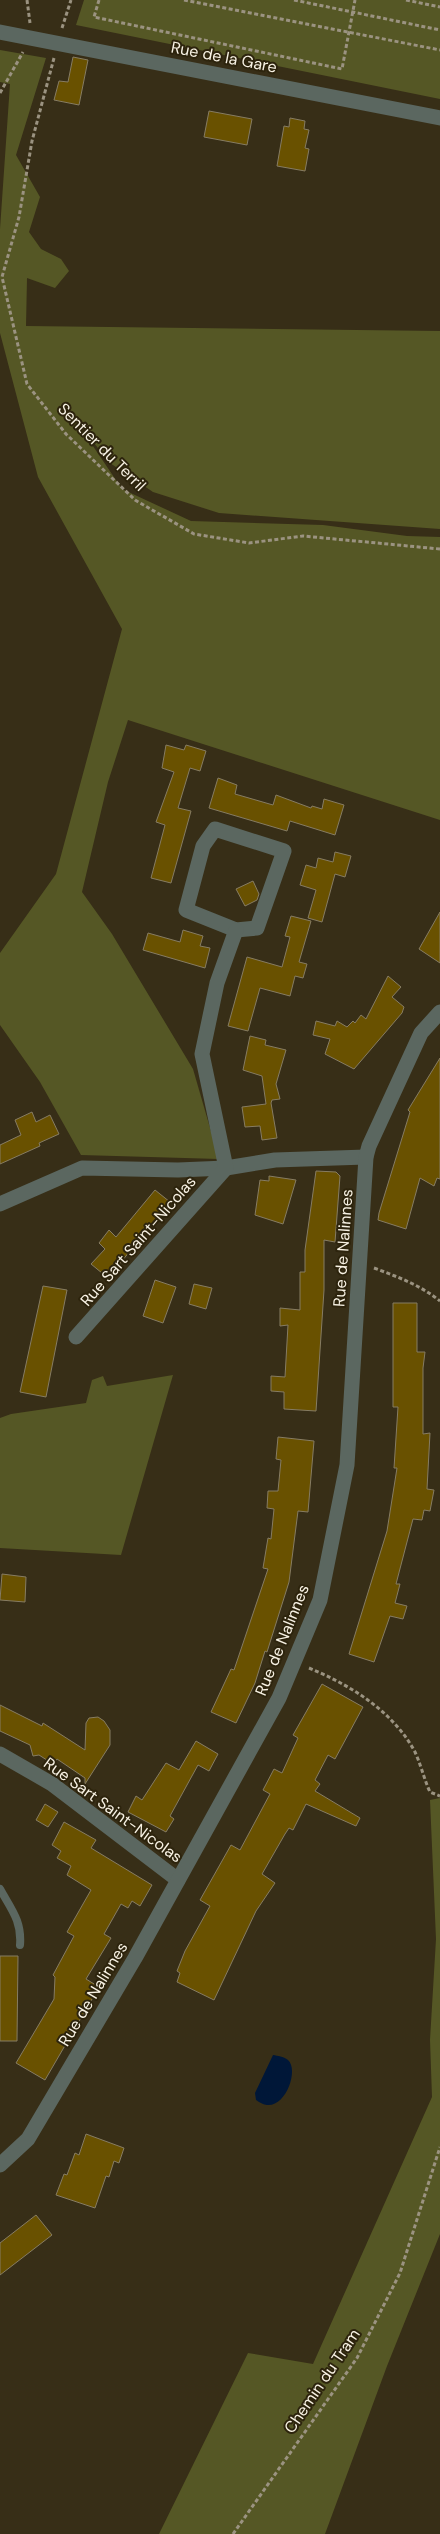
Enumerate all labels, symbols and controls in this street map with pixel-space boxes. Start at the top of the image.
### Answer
street label: Rue de la Gare [169,36,279,78]
street label: Sentier du Terril [53,398,151,496]
street label: Rue Sart Saint-Nicolas [76,1171,200,1311]
street label: Rue de Nalinnes [328,1188,358,1308]
street label: Rue de Nalinnes [250,1581,314,1699]
street label: Rue Sart Saint-Nicolas [40,1753,186,1867]
street label: Rue de Nalinnes [54,1938,132,2050]
street label: Chemin du Tram [279,2325,365,2437]

